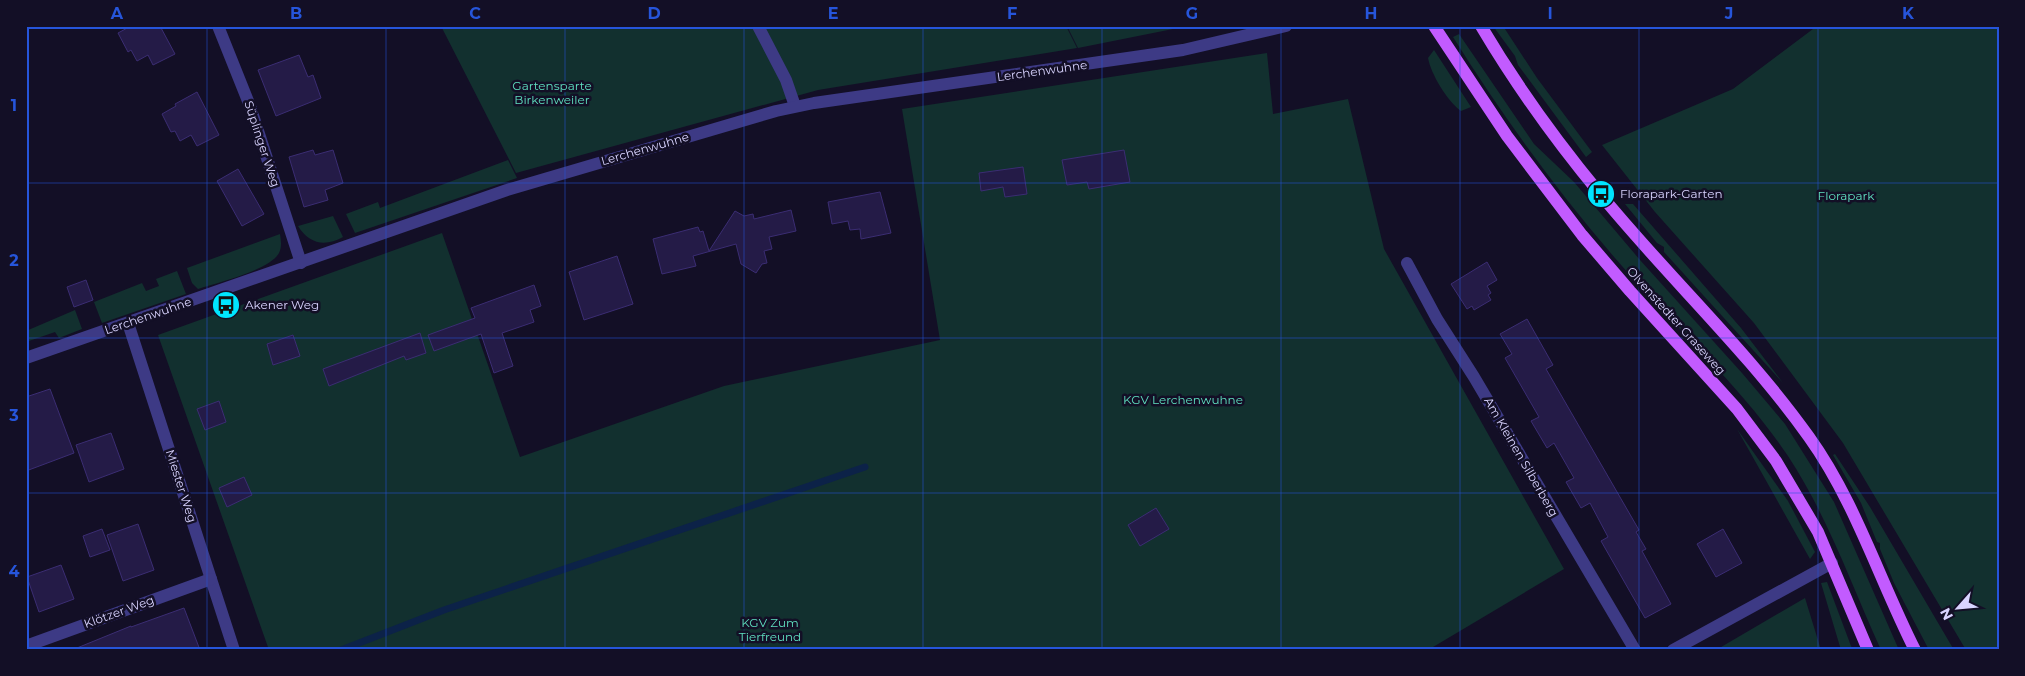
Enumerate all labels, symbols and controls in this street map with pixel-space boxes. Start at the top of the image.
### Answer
text: A [110,4,124,23]
text: B [290,4,302,23]
text: C [469,4,481,23]
text: D [647,4,661,23]
text: E [828,4,838,23]
text: F [1007,4,1017,23]
text: G [1186,4,1198,23]
text: H [1365,4,1377,23]
text: I [1547,4,1553,23]
text: J [1724,4,1733,23]
text: K [1902,4,1915,23]
street label: Lerchenwuhne [996,57,1088,84]
park label: Gartensparte Birkenweiler [512,78,592,107]
text: 1 [11,96,17,115]
street label: Süplinger Weg [241,99,283,189]
street label: Lerchenwuhne [599,129,691,168]
bus stop icon: Florapark-Garten [1586,179,1616,209]
place label: Florapark-Garten [1620,186,1723,201]
park label: Florapark [1818,188,1875,203]
text: 2 [9,251,19,270]
street label: Olvenstedter Graseweg [1624,264,1729,378]
bus stop icon: Akener Weg [211,290,241,320]
street label: Lerchenwuhne [102,294,193,337]
place label: Akener Weg [245,297,319,312]
park label: KGV Lerchenwuhne [1123,392,1243,407]
street label: Am Kleinen Silberberg [1481,394,1562,519]
text: 3 [8,406,19,425]
street label: Miester Weg [163,447,200,524]
text: 4 [8,562,20,581]
north arrow [1932,584,1982,634]
street label: Klötzer Weg [82,592,156,631]
text: N [1936,605,1957,623]
park label: KGV Zum Tierfreund [739,615,801,644]

